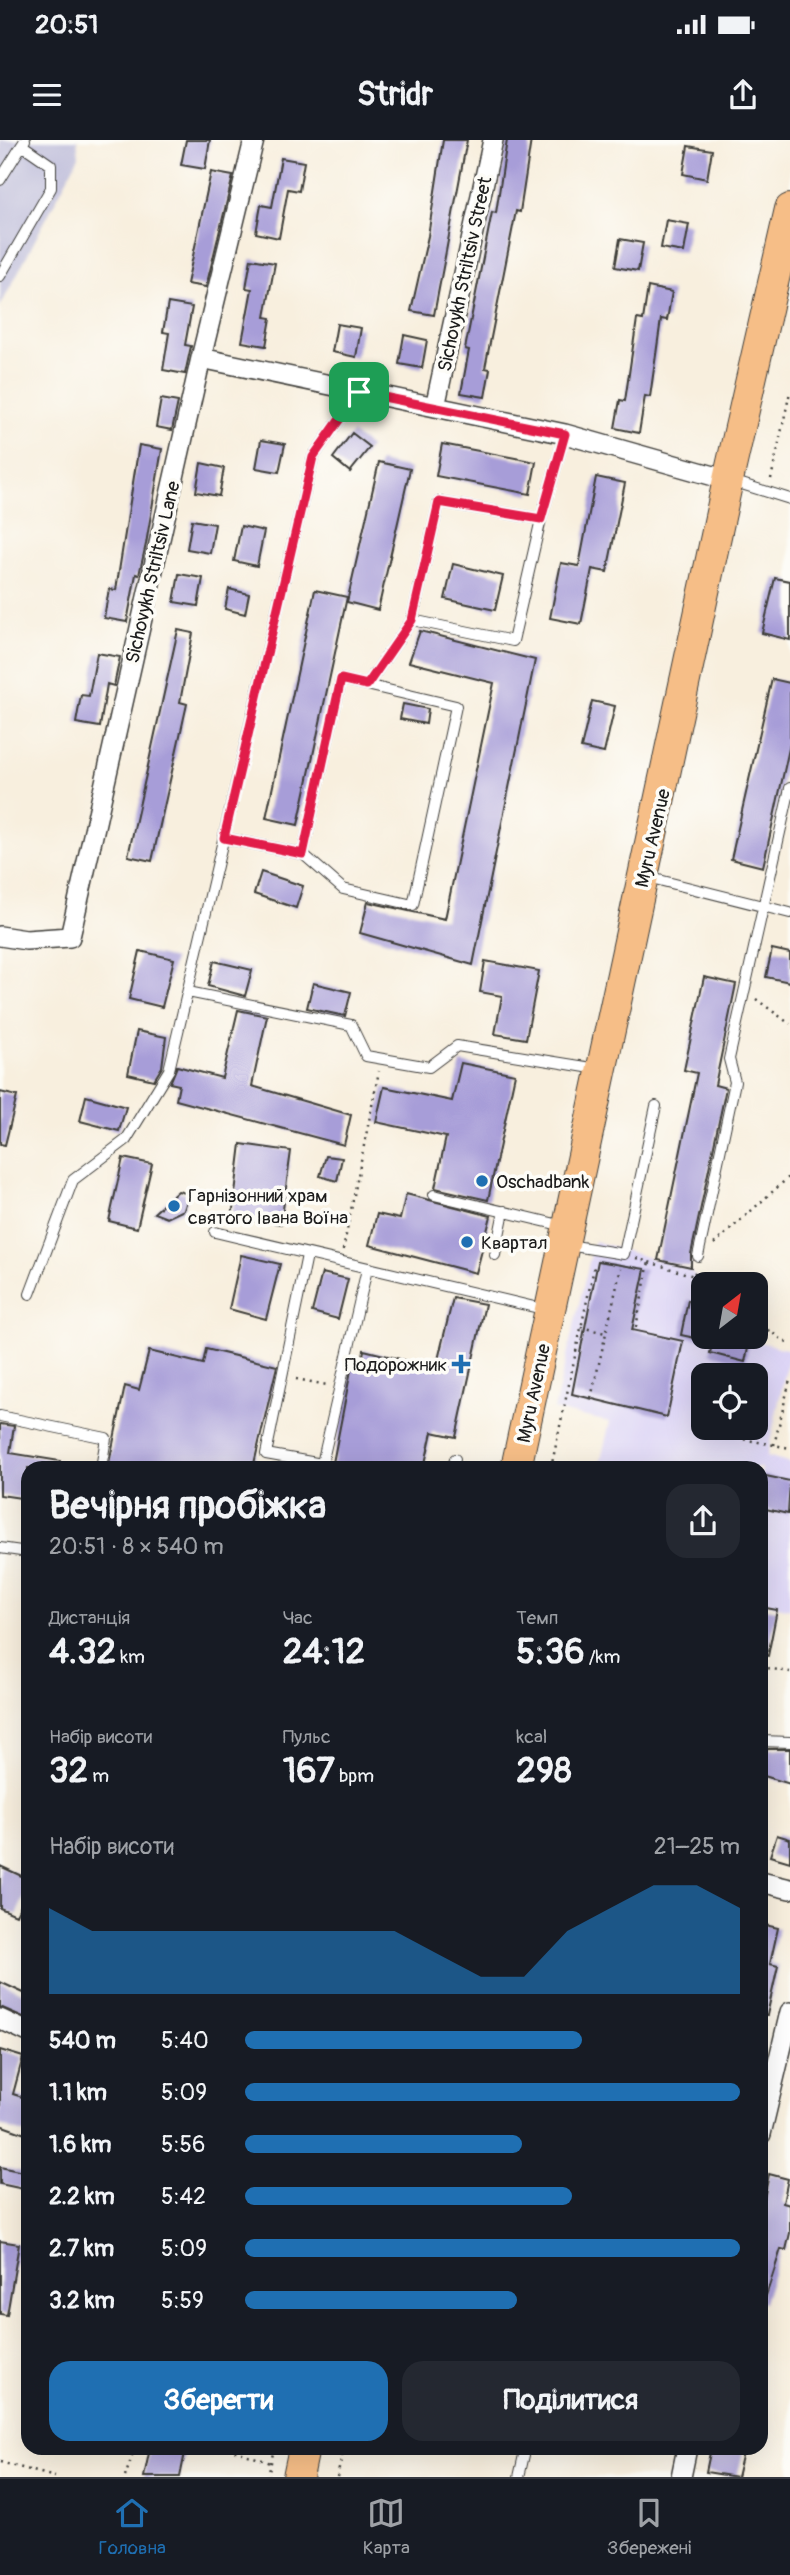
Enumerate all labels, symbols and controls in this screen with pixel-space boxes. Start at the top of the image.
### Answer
text: 20:51 [35,9,99,41]
text: Stridr [357,75,433,115]
icon: menu [28,76,66,114]
icon: share [724,76,762,114]
street label: Sichovykh Striltsiv Street [433,174,497,374]
pin [329,362,389,422]
icon: arrive [340,373,378,411]
street label: Sichovykh Striltsiv Lane [120,478,186,666]
street label: Myru Avenue [630,786,676,890]
place label: Oschadbank [496,1170,590,1194]
marker: Oschadbank [474,1173,490,1189]
place label: Гарнізонний храм святого Івана Воїна [188,1184,348,1230]
marker: Гарнізонний храм святого Івана Воїна [166,1198,182,1214]
place label: Квартал [481,1231,547,1255]
marker: Квартал [459,1234,475,1250]
north arrow [691,1272,768,1349]
map controls [691,1272,768,1440]
street label: Myru Avenue [512,1341,556,1445]
place label: Подорожник [345,1353,447,1377]
marker: Подорожник [453,1356,469,1372]
button: locate [691,1363,768,1440]
text: Вечірня пробіжка [49,1482,326,1530]
button: share [666,1484,740,1558]
text: 20:51 · 8 × 540 m [49,1532,224,1561]
text: Дистанція [49,1606,130,1630]
text: Час [283,1606,313,1630]
text: Темп [516,1606,558,1630]
text: 4.32 [49,1630,116,1674]
text: 24:12 [283,1630,365,1674]
text: 5:36 [516,1630,585,1674]
text: km [116,1645,145,1669]
text: /km [585,1645,620,1669]
text: Набір висоти [49,1725,152,1749]
text: Пульс [283,1725,331,1749]
text: kcal [516,1725,547,1749]
text: 32 [49,1749,88,1793]
text: 167 [283,1749,335,1793]
text: 298 [516,1749,572,1793]
text: m [88,1764,109,1788]
text: bpm [335,1764,374,1788]
text: Набір висоти [49,1832,174,1861]
text: 21–25 m [654,1832,740,1861]
text: 540 m [49,2026,116,2055]
text: 5:40 [161,2026,209,2055]
text: 1.1 km [49,2078,107,2107]
text: 5:09 [161,2078,207,2107]
text: 1.6 km [49,2130,111,2159]
text: 5:56 [161,2130,205,2159]
text: 2.2 km [49,2182,115,2211]
text: 5:42 [161,2182,206,2211]
text: 2.7 km [49,2234,114,2263]
text: 5:09 [161,2234,207,2263]
text: 3.2 km [49,2286,115,2315]
text: 5:59 [161,2286,204,2315]
button: Зберегти [49,2361,388,2441]
button: Поділитися [402,2361,740,2441]
tab: Головна [99,2494,166,2560]
tab: Карта [363,2494,410,2560]
tab: Збережені [607,2494,691,2560]

